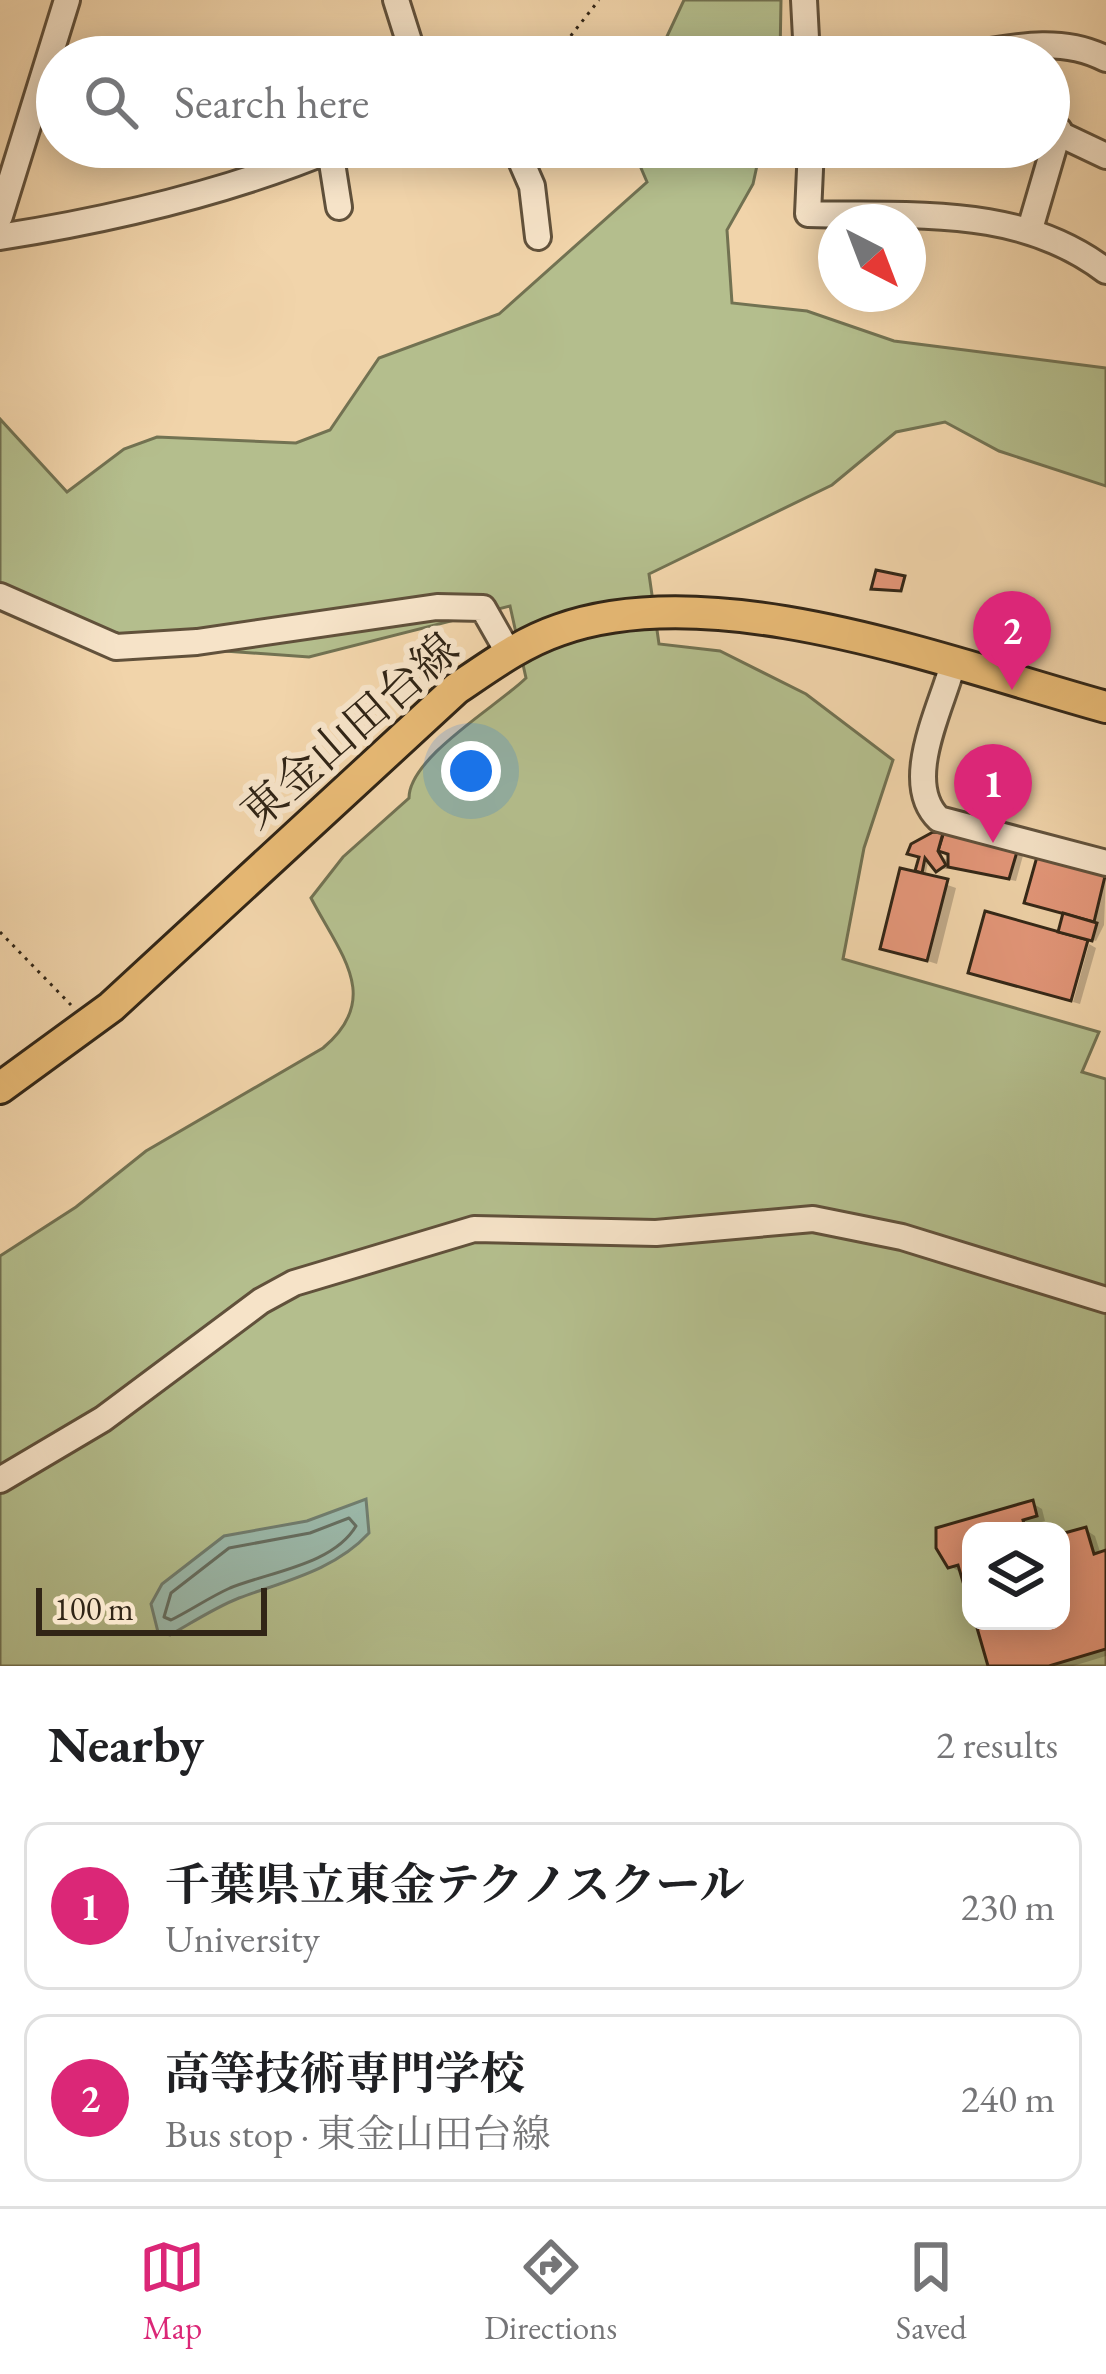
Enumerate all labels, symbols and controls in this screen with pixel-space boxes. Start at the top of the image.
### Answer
search box [36,36,1070,168]
icon: search [78,69,144,135]
text: Search here [174,73,369,131]
north arrow [818,204,926,312]
pin: 2 [973,591,1051,690]
street label: 東金山田台線 [228,620,470,840]
your location [441,741,501,801]
pin: 1 [954,744,1032,843]
map controls [962,1522,1070,1630]
button: layers [962,1522,1070,1630]
scale bar [36,1582,267,1635]
text: 100 m [54,1587,134,1630]
text: Nearby [48,1711,204,1777]
text: 2 results [936,1719,1058,1770]
text: 千葉県立東金テクノスクール [165,1855,745,1913]
text: 1 [80,1881,100,1932]
text: 230 m [961,1881,1055,1932]
text: University [165,1913,320,1964]
text: 高等技術専門学校 [165,2044,525,2102]
text: 2 [80,2073,100,2124]
text: 240 m [961,2073,1055,2124]
text: Bus stop · 東金山田台線 [165,2108,551,2159]
tab: Map [139,2234,205,2349]
tab: Directions [484,2234,617,2349]
tab: Saved [896,2234,967,2349]

